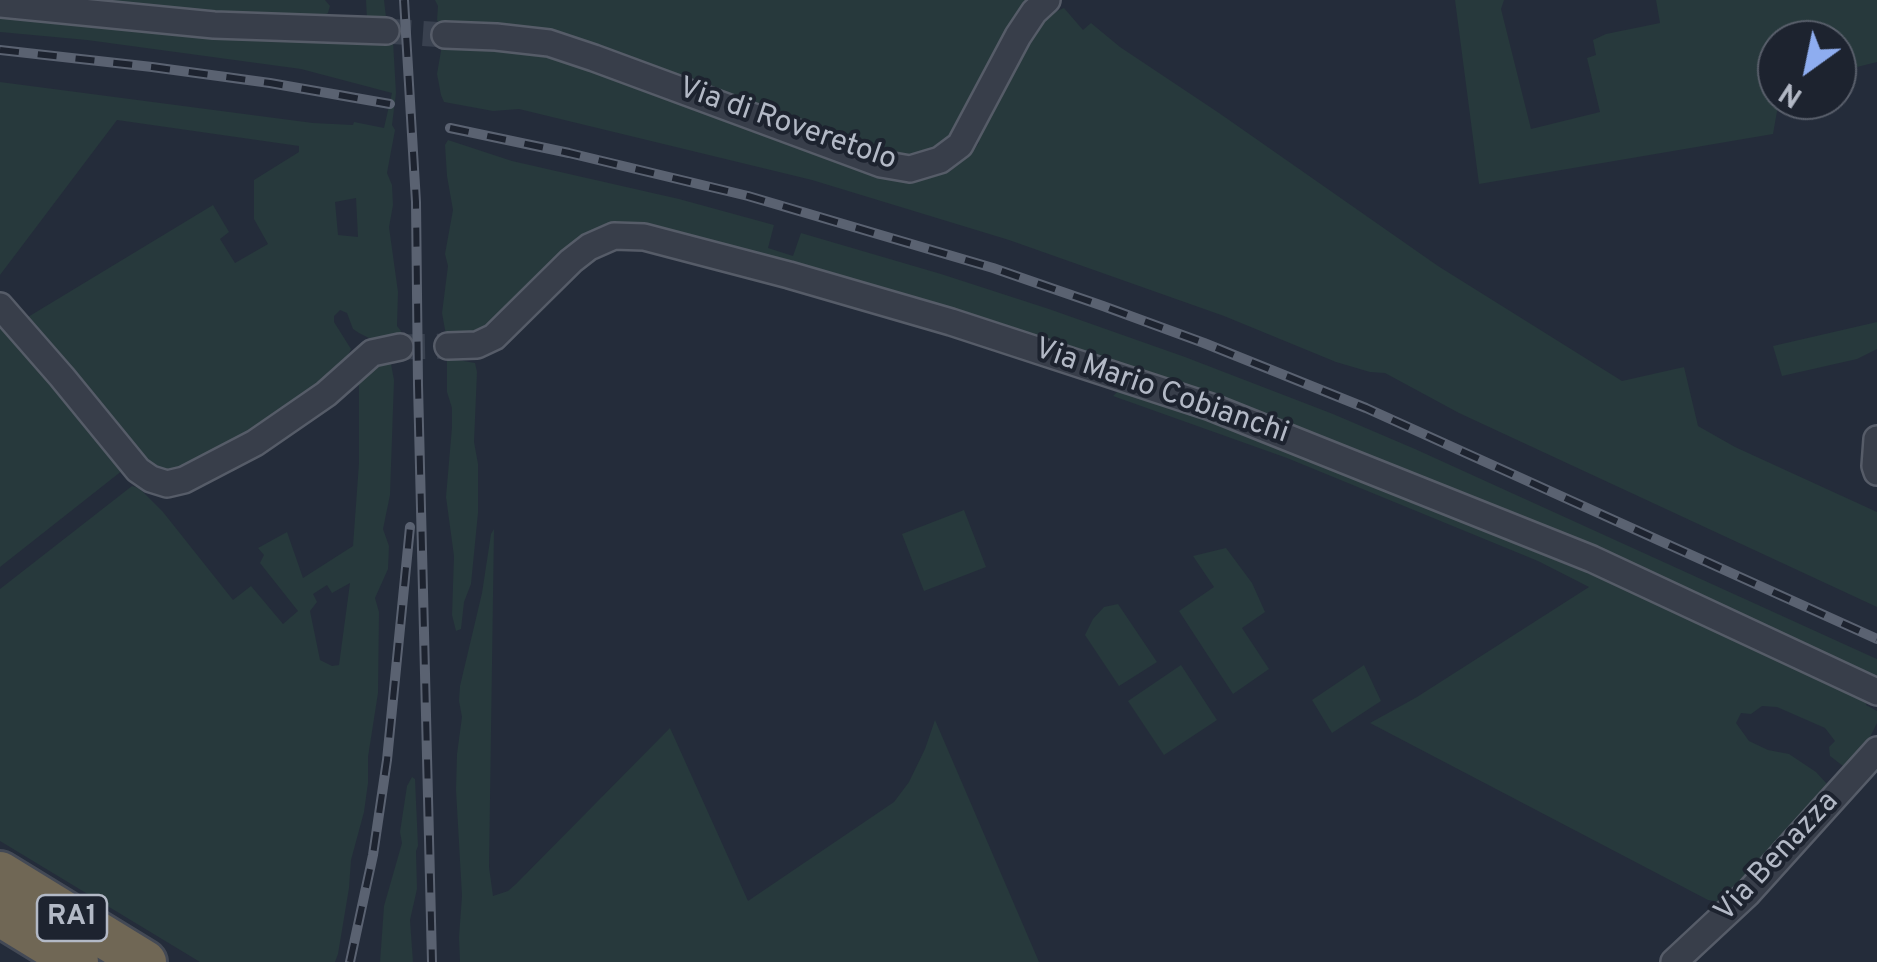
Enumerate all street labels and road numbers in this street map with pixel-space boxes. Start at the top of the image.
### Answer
street label: Via di Roveretolo [673,72,901,180]
street label: Via Mario Cobianchi [1029,333,1293,453]
street label: Via Benazza [1708,785,1848,931]
road number: RA1 [37,895,107,941]

